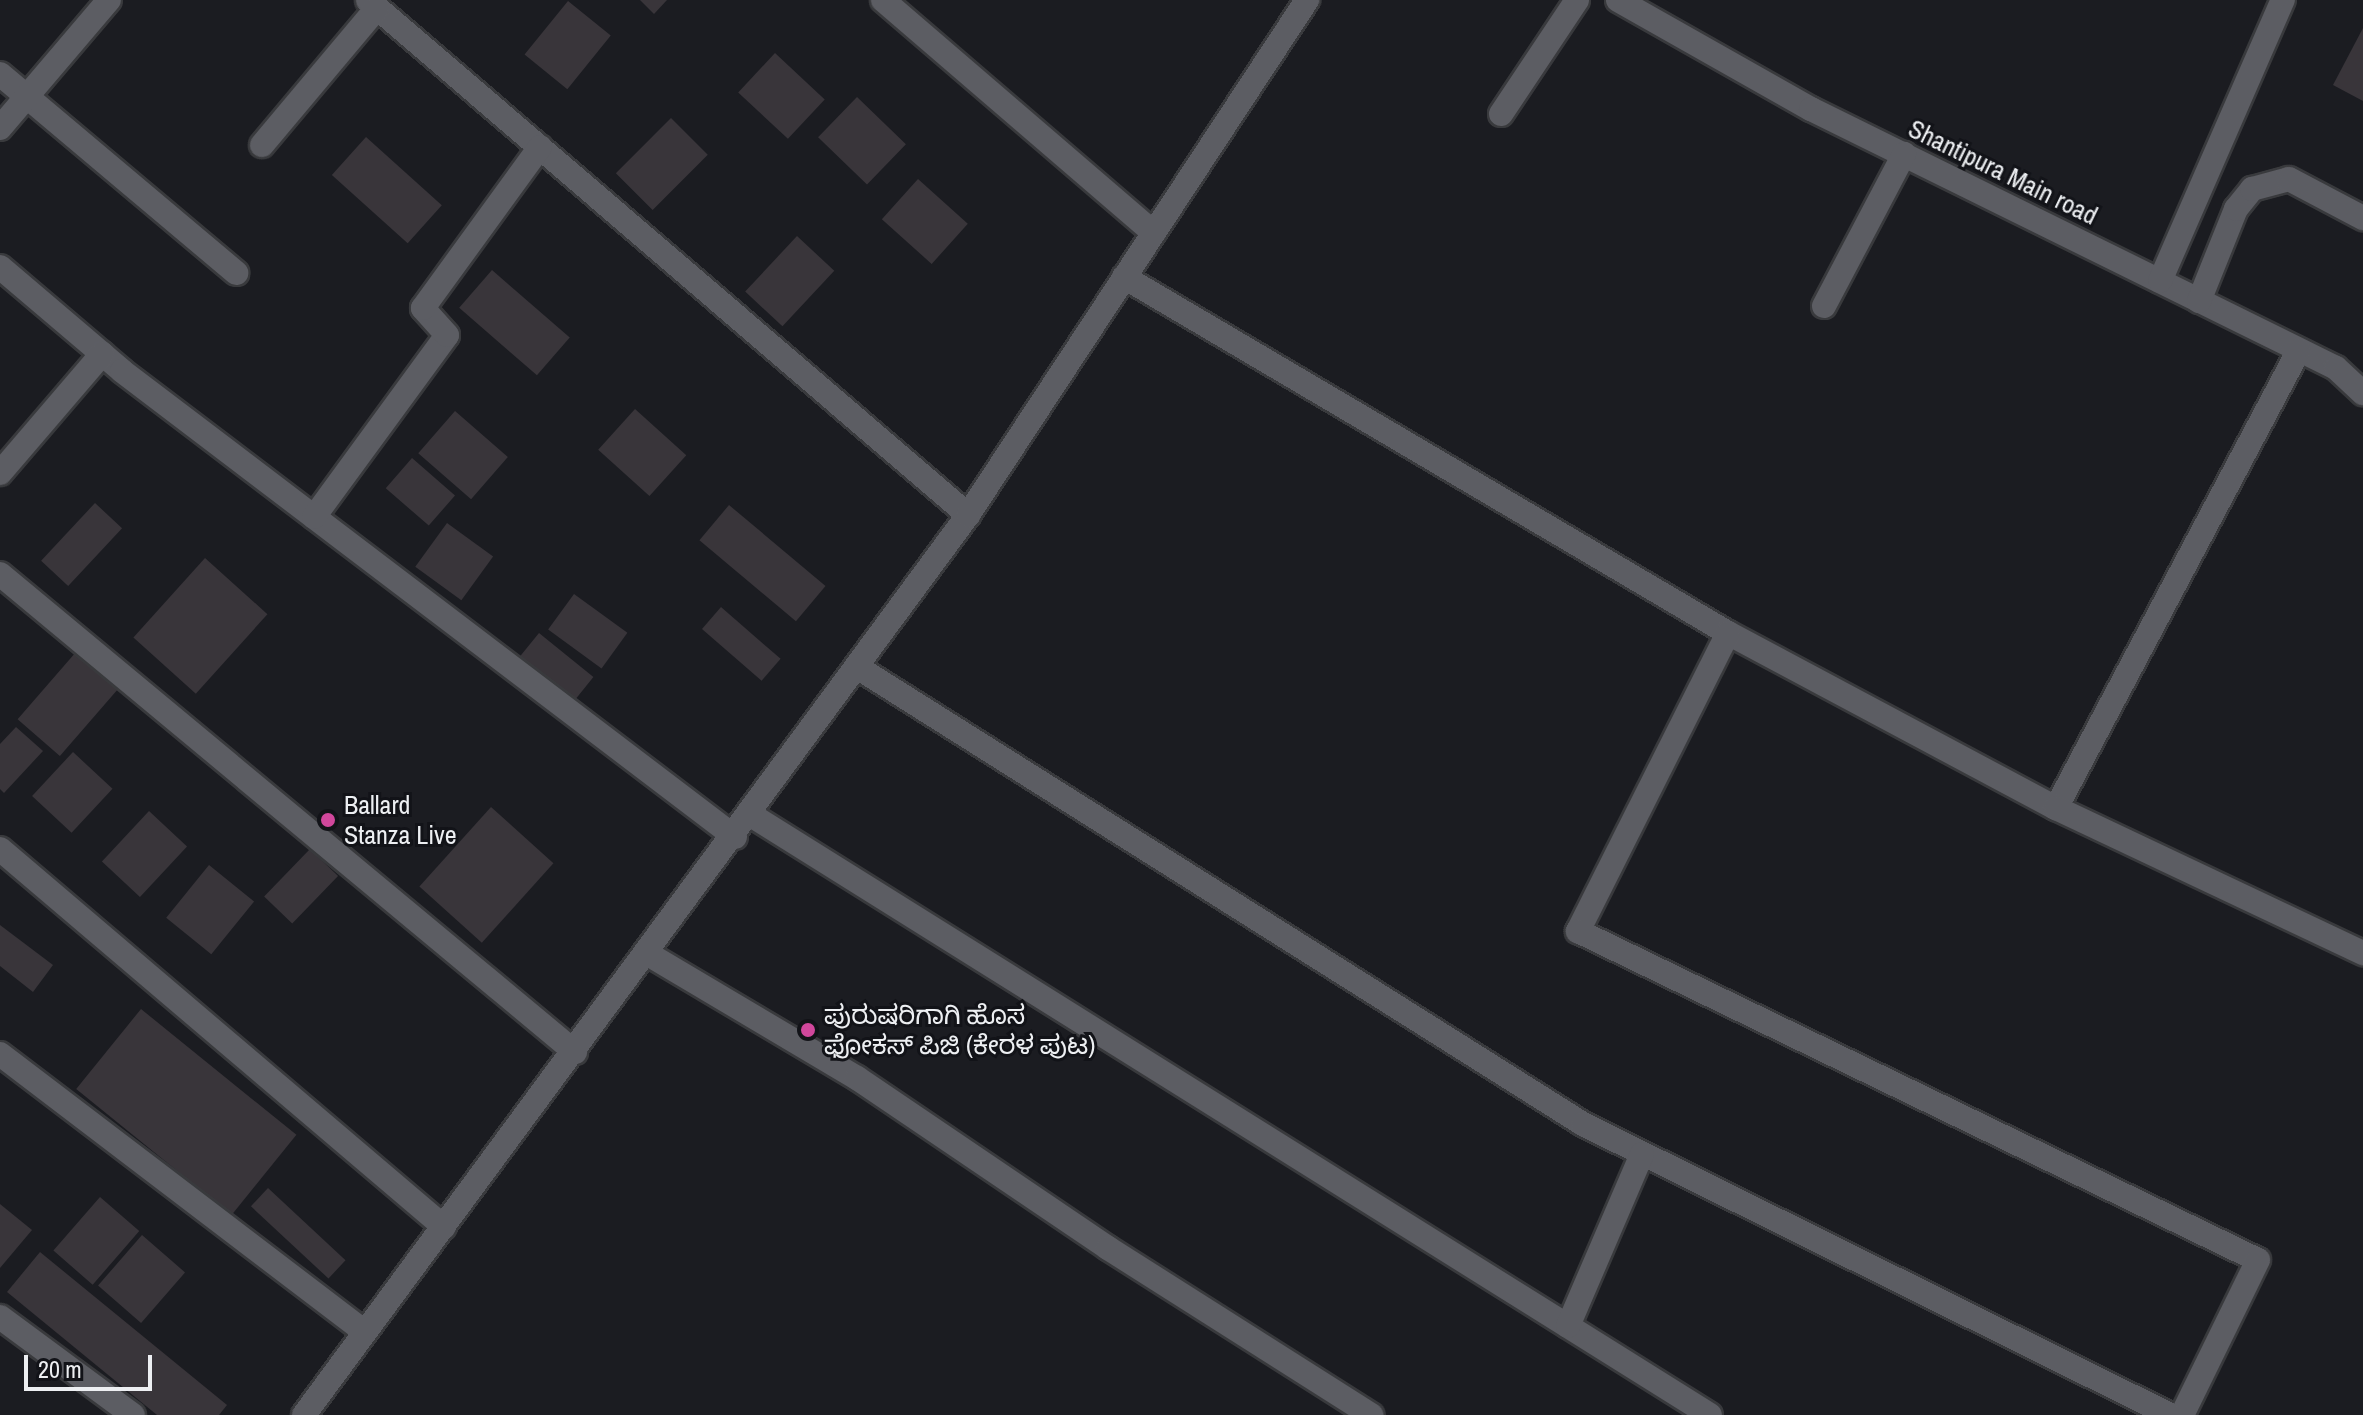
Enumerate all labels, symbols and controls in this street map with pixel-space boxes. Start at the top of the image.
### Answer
street label: Shantipura Main road [1903,113,2103,231]
place label: Ballard Stanza Live [344,789,457,850]
marker: Ballard Stanza Live [319,811,337,829]
place label: ಪುರುಷರಿಗಾಗಿ ಹೊಸ ಫೋಕಸ್ ಪಿಜಿ (ಕೇರಳ ಪುಟ) [824,999,1095,1060]
marker: ಪುರುಷರಿಗಾಗಿ ಹೊಸ ಫೋಕಸ್ ಪಿಜಿ (ಕೇರಳ ಪುಟ) [799,1021,817,1039]
scale bar [28,1339,156,1389]
text: 20 m [38,1353,82,1385]

